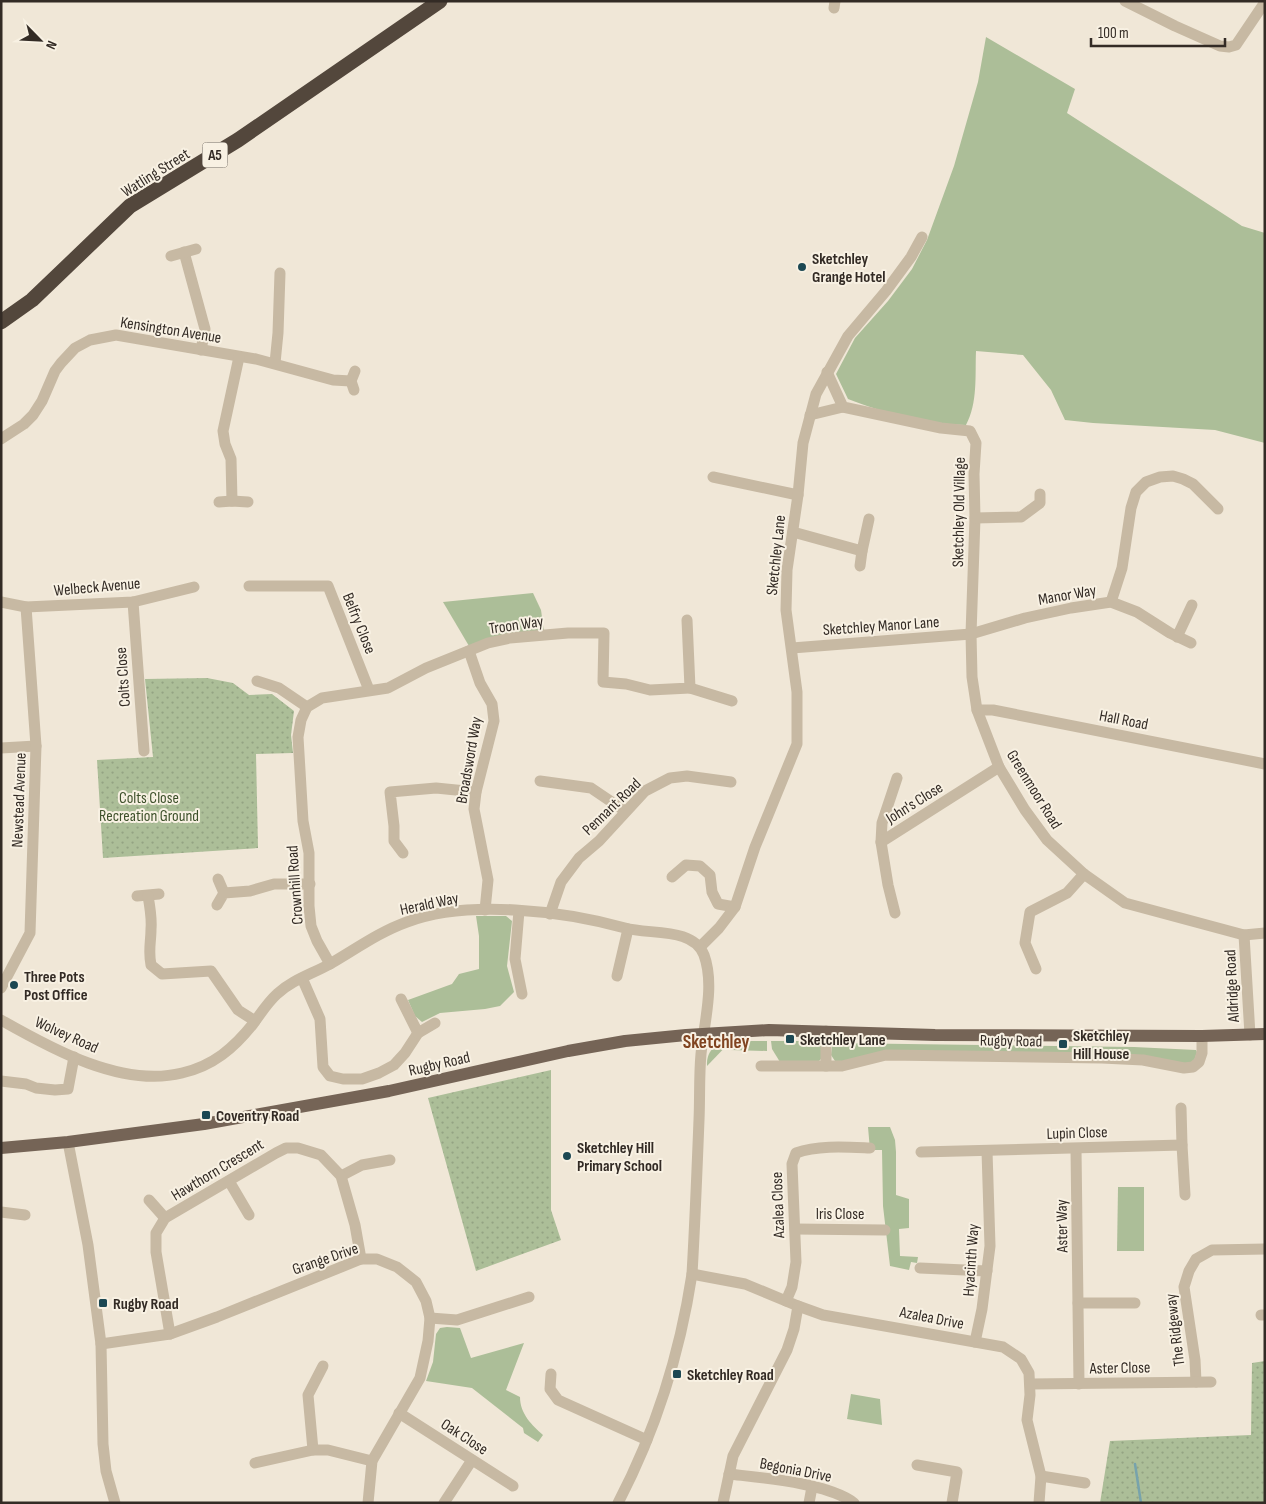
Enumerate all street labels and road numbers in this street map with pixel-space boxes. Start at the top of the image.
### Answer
road number: A5 [202,142,228,168]
street label: Watling Street [118,145,194,202]
street label: Kensington Avenue [119,313,223,348]
street label: Sketchley Old Village [949,457,970,567]
street label: Sketchley Lane [763,514,790,596]
street label: Welbeck Avenue [53,574,141,601]
street label: Manor Way [1037,581,1098,610]
street label: Belfry Close [338,590,379,657]
street label: Troon Way [488,612,545,639]
street label: Sketchley Manor Lane [822,613,940,640]
street label: Colts Close [112,646,135,707]
street label: Hall Road [1098,706,1150,735]
street label: Broadsword Way [452,715,486,805]
street label: Greenmoor Road [1002,747,1065,833]
street label: Newstead Avenue [8,752,31,848]
street label: Pennant Road [579,775,645,840]
street label: John's Close [882,778,947,829]
street label: Crownhill Road [283,845,308,925]
street label: Herald Way [398,889,460,920]
street label: Aldridge Road [1221,949,1244,1024]
street label: Wolvey Road [32,1013,101,1058]
street label: Rugby Road [980,1031,1042,1052]
street label: Rugby Road [407,1048,472,1081]
street label: Lupin Close [1046,1123,1108,1144]
street label: Hawthorn Crescent [168,1135,267,1205]
street label: Azalea Close [768,1171,789,1240]
street label: Aster Way [1053,1199,1072,1254]
street label: Iris Close [816,1205,864,1224]
street label: Hyacinth Way [959,1223,984,1297]
street label: Grange Drive [290,1239,361,1280]
street label: The Ridgeway [1162,1292,1189,1367]
street label: Azalea Drive [897,1303,965,1334]
street label: Aster Close [1089,1358,1150,1379]
street label: Oak Close [437,1415,491,1459]
street label: Begonia Drive [758,1454,833,1487]

